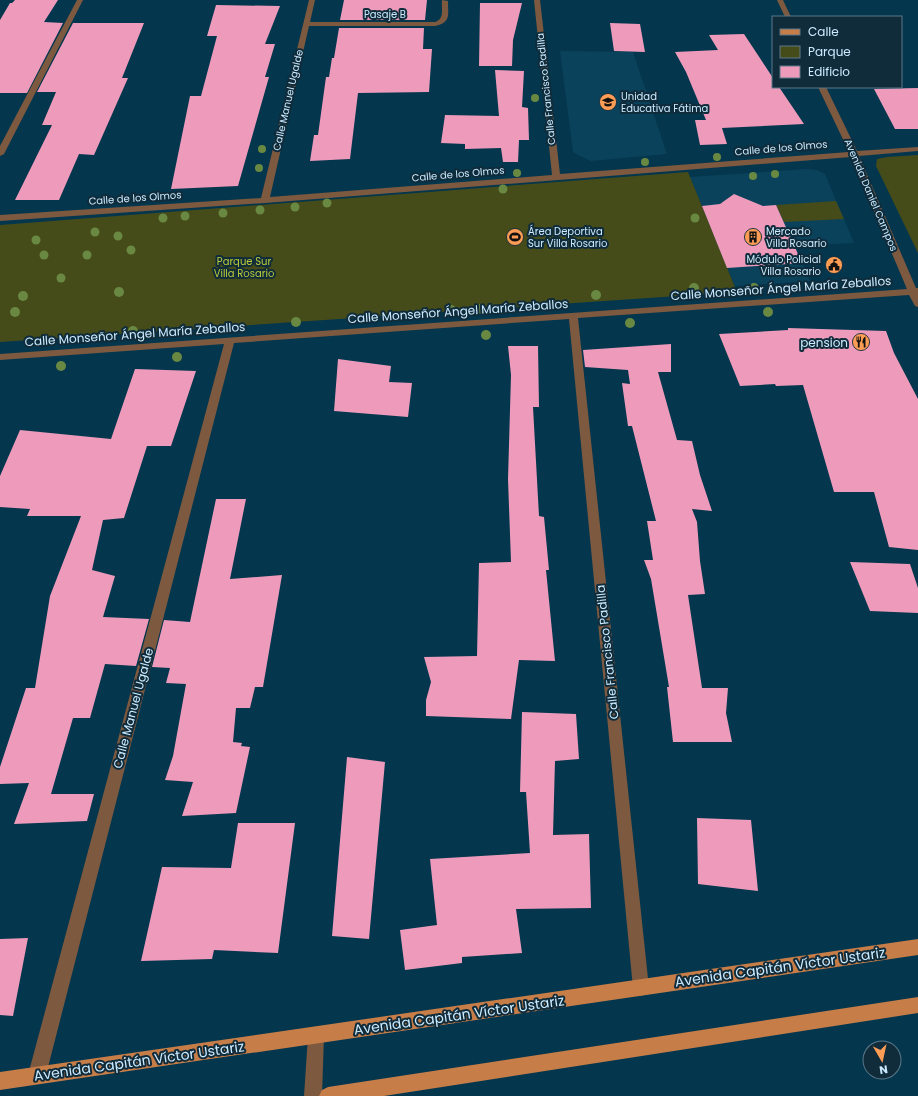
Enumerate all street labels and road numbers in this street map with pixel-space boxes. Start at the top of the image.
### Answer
street label: Pasaje B [364,7,406,22]
street label: Calle Francisco Padilla [533,32,559,146]
street label: Calle Manuel Ugalde [269,48,307,152]
street label: Calle de los Olmos [734,136,828,160]
street label: Avenida Daniel Campos [840,136,902,254]
street label: Calle de los Olmos [411,162,505,186]
street label: Calle de los Olmos [88,187,182,209]
street label: Calle Monseñor Ángel María Zeballos [670,272,892,304]
street label: Calle Monseñor Ángel María Zeballos [347,295,569,327]
street label: Calle Monseñor Ángel María Zeballos [24,318,246,350]
street label: Calle Francisco Padilla [591,584,623,720]
street label: Calle Manuel Ugalde [109,646,157,770]
street label: Avenida Capitán Víctor Ustariz [674,942,886,992]
street label: Avenida Capitán Víctor Ustariz [353,990,565,1040]
street label: Avenida Capitán Víctor Ustariz [33,1036,245,1086]

